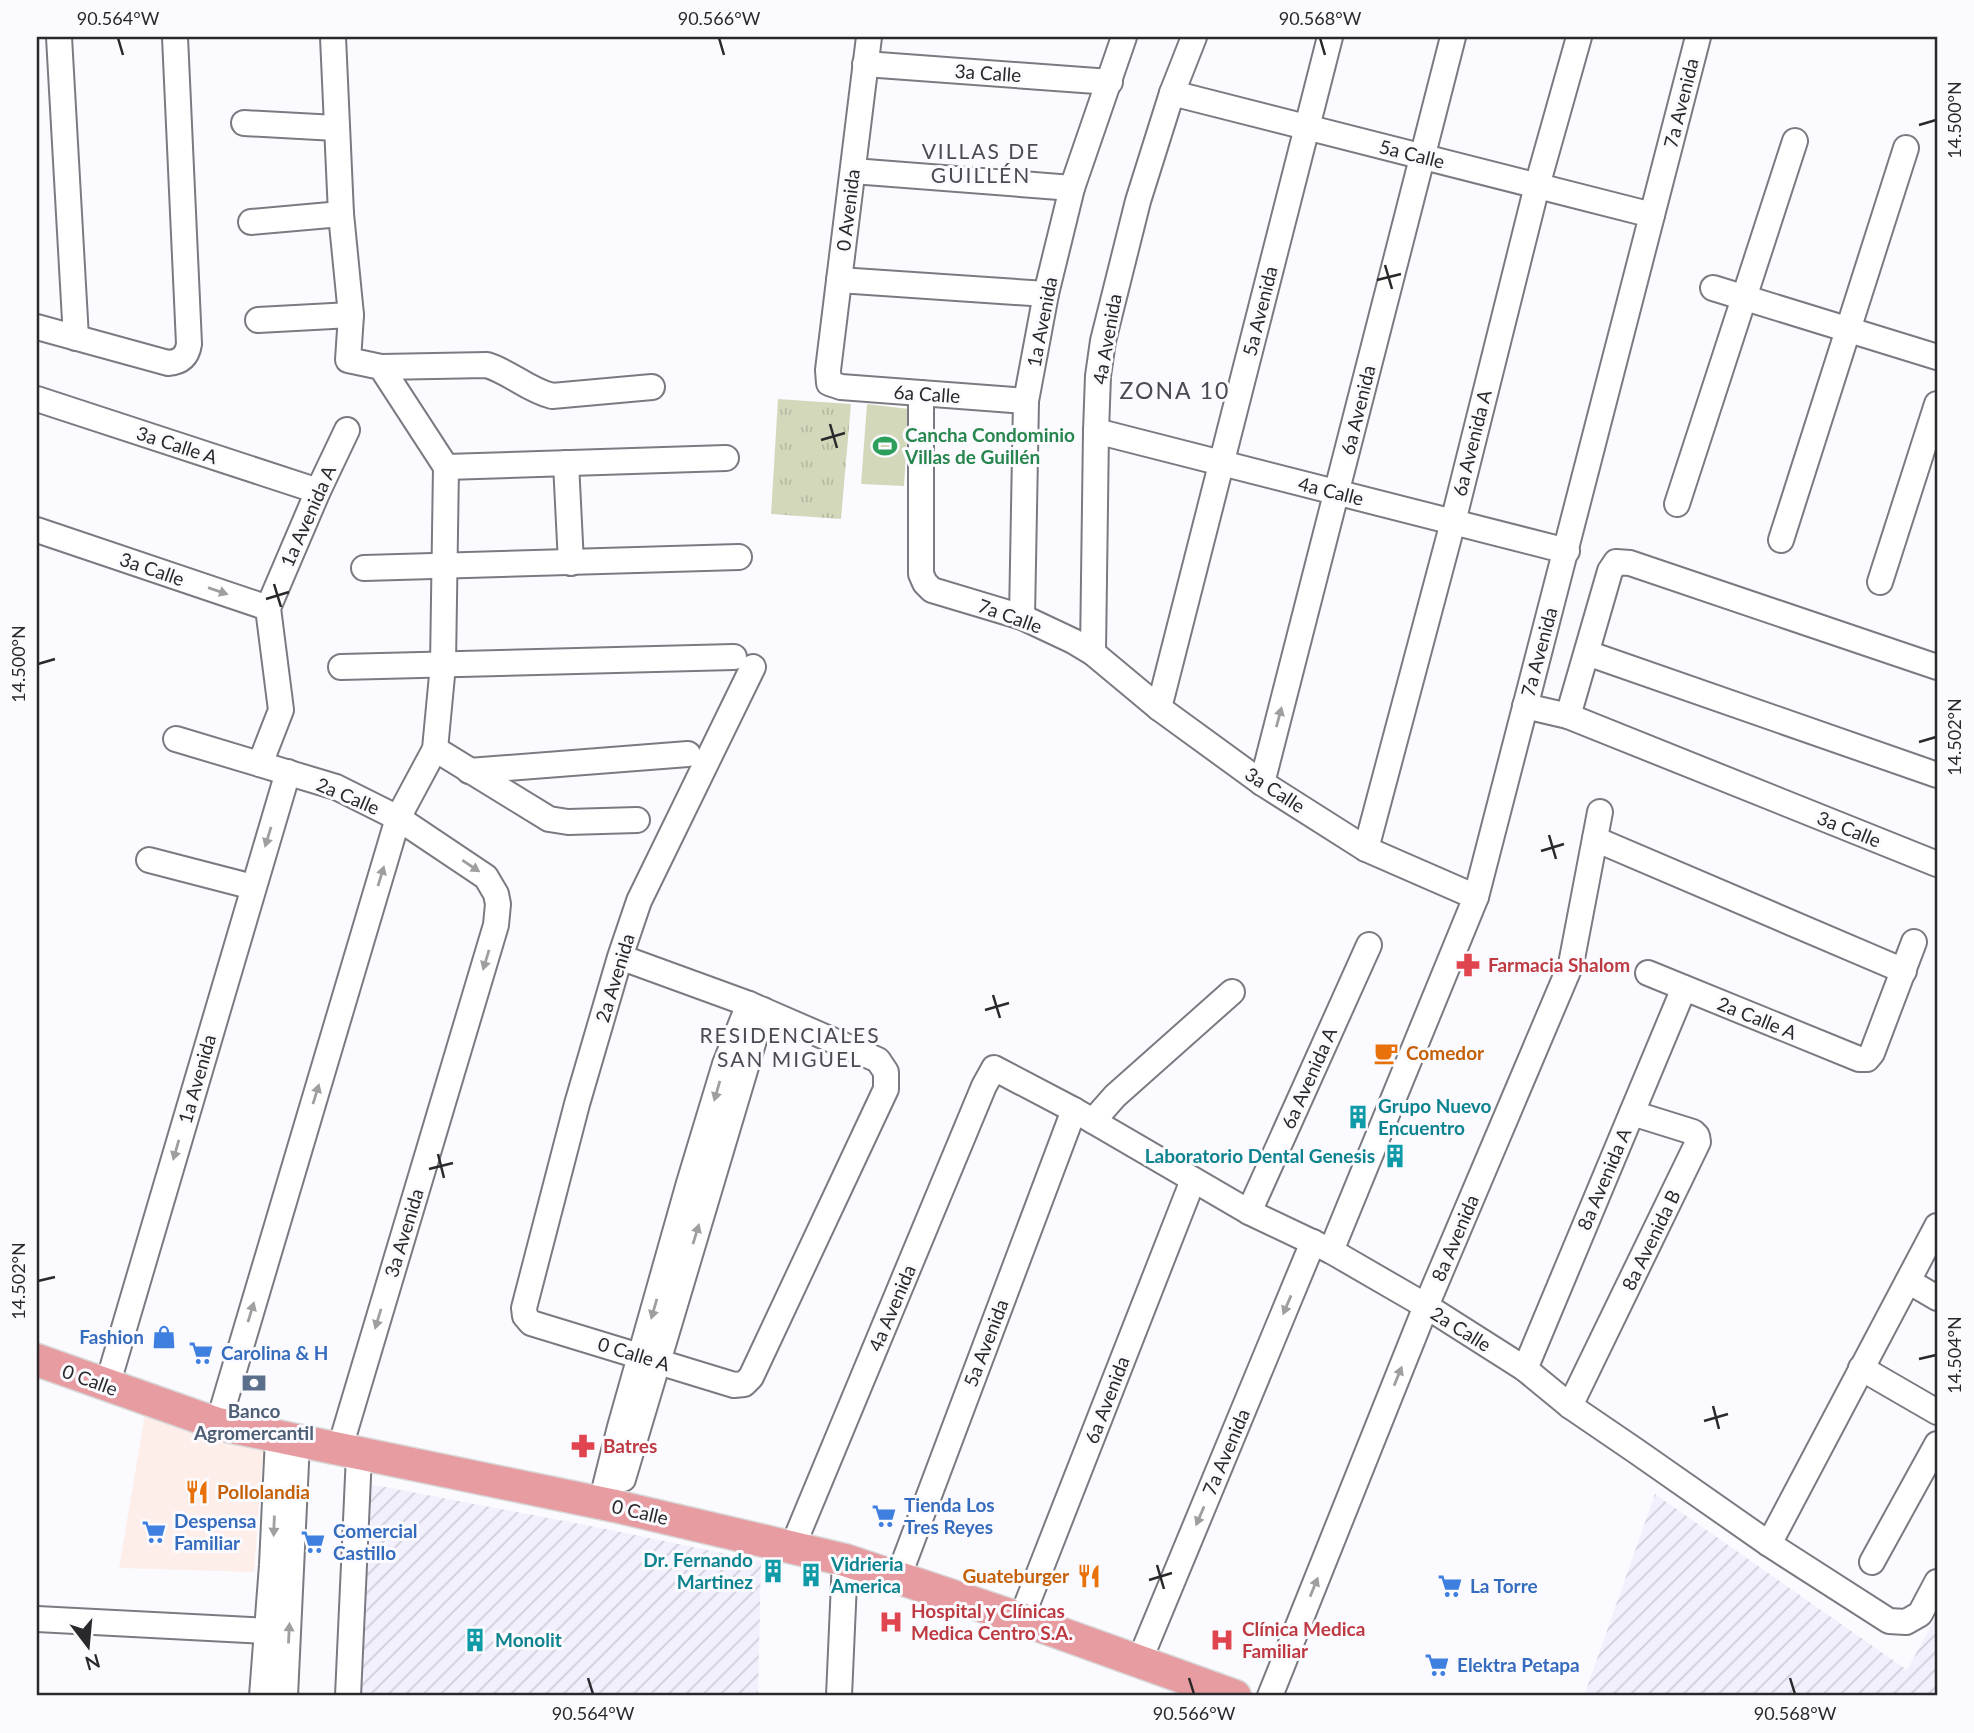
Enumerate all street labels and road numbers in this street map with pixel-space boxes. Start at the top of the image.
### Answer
street label: 7a Avenida [1658,56,1703,150]
street label: 3a Calle [954,59,1022,86]
street label: 5a Calle [1377,134,1447,173]
street label: 0 Avenida [831,168,864,252]
street label: 5a Avenida [1237,264,1282,358]
street label: 1a Avenida [1021,275,1062,369]
street label: 4a Avenida [1087,292,1126,386]
street label: 6a Avenida [1335,363,1380,457]
street label: 6a Calle [893,380,961,407]
street label: 6a Avenida A [1447,387,1496,498]
street label: 3a Calle A [134,421,221,468]
street label: 1a Avenida A [275,461,340,570]
street label: 4a Calle [1296,471,1366,510]
street label: 3a Calle [117,547,187,590]
street label: 7a Calle [975,593,1045,638]
street label: 7a Avenida [1516,605,1561,699]
street label: 3a Calle [1241,762,1309,817]
street label: 2a Calle [313,772,383,819]
street label: 3a Calle [1814,805,1884,852]
street label: 2a Avenida [590,931,639,1025]
street label: 2a Calle A [1714,991,1800,1044]
street label: 6a Avenida A [1276,1023,1341,1132]
street label: 1a Avenida [173,1032,220,1126]
street label: 8a Avenida A [1572,1124,1635,1233]
street label: 3a Avenida [379,1186,428,1280]
street label: 8a Avenida B [1616,1186,1685,1294]
street label: 8a Avenida [1426,1191,1483,1284]
street label: 4a Avenida [863,1261,920,1354]
street label: 5a Avenida [958,1296,1013,1390]
street label: 2a Calle [1427,1301,1496,1356]
street label: 0 Calle A [595,1332,673,1375]
street label: 6a Avenida [1079,1353,1134,1447]
street label: 0 Calle [59,1359,121,1400]
street label: 7a Avenida [1197,1405,1254,1498]
street label: 0 Calle [610,1494,670,1529]

